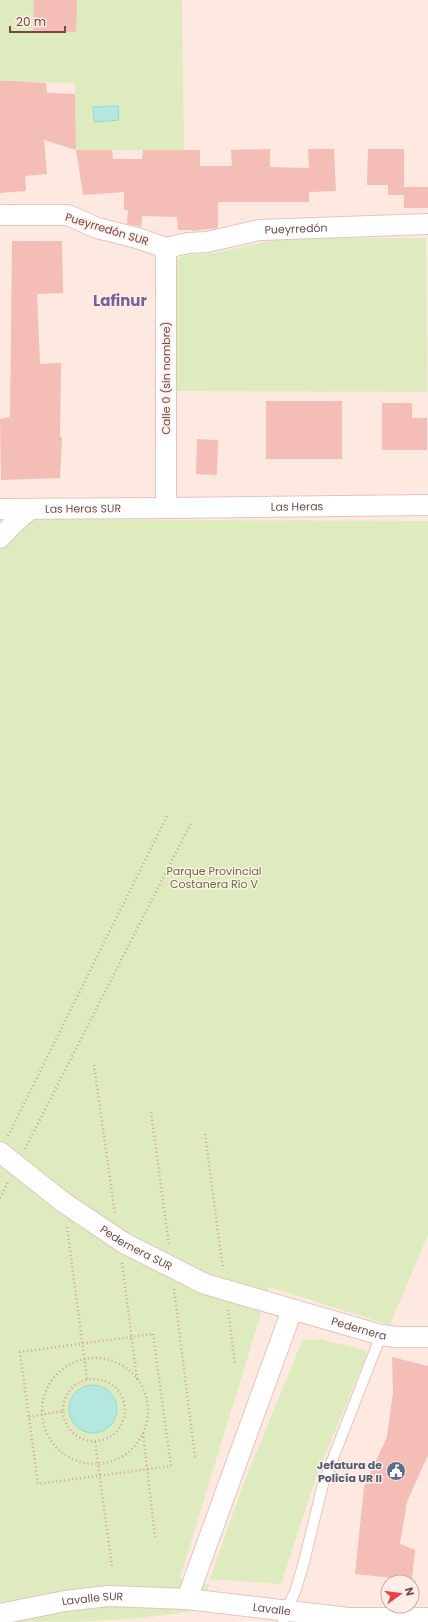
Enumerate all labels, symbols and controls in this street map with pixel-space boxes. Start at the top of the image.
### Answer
scale bar [10,8,65,34]
text: 20 m [16,13,46,30]
street label: Pueyrredón SUR [63,209,151,249]
street label: Pueyrredón [264,220,328,238]
district label: Lafinur [93,290,147,311]
street label: Calle 0 (sin nombre) [158,321,174,435]
street label: Las Heras [271,498,324,515]
street label: Las Heras SUR [45,500,121,517]
park label: Parque Provincial Costanera Río V [166,863,262,892]
street label: Pedernera SUR [97,1221,175,1274]
street label: Pedernera [329,1313,388,1344]
place label: Jefatura de Policía UR II [317,1457,382,1486]
public building icon: Jefatura de Policía UR II [385,1460,407,1482]
north arrow [380,1574,420,1614]
text: N [401,1586,418,1598]
street label: Lavalle SUR [60,1588,124,1609]
street label: Lavalle [252,1599,292,1619]

